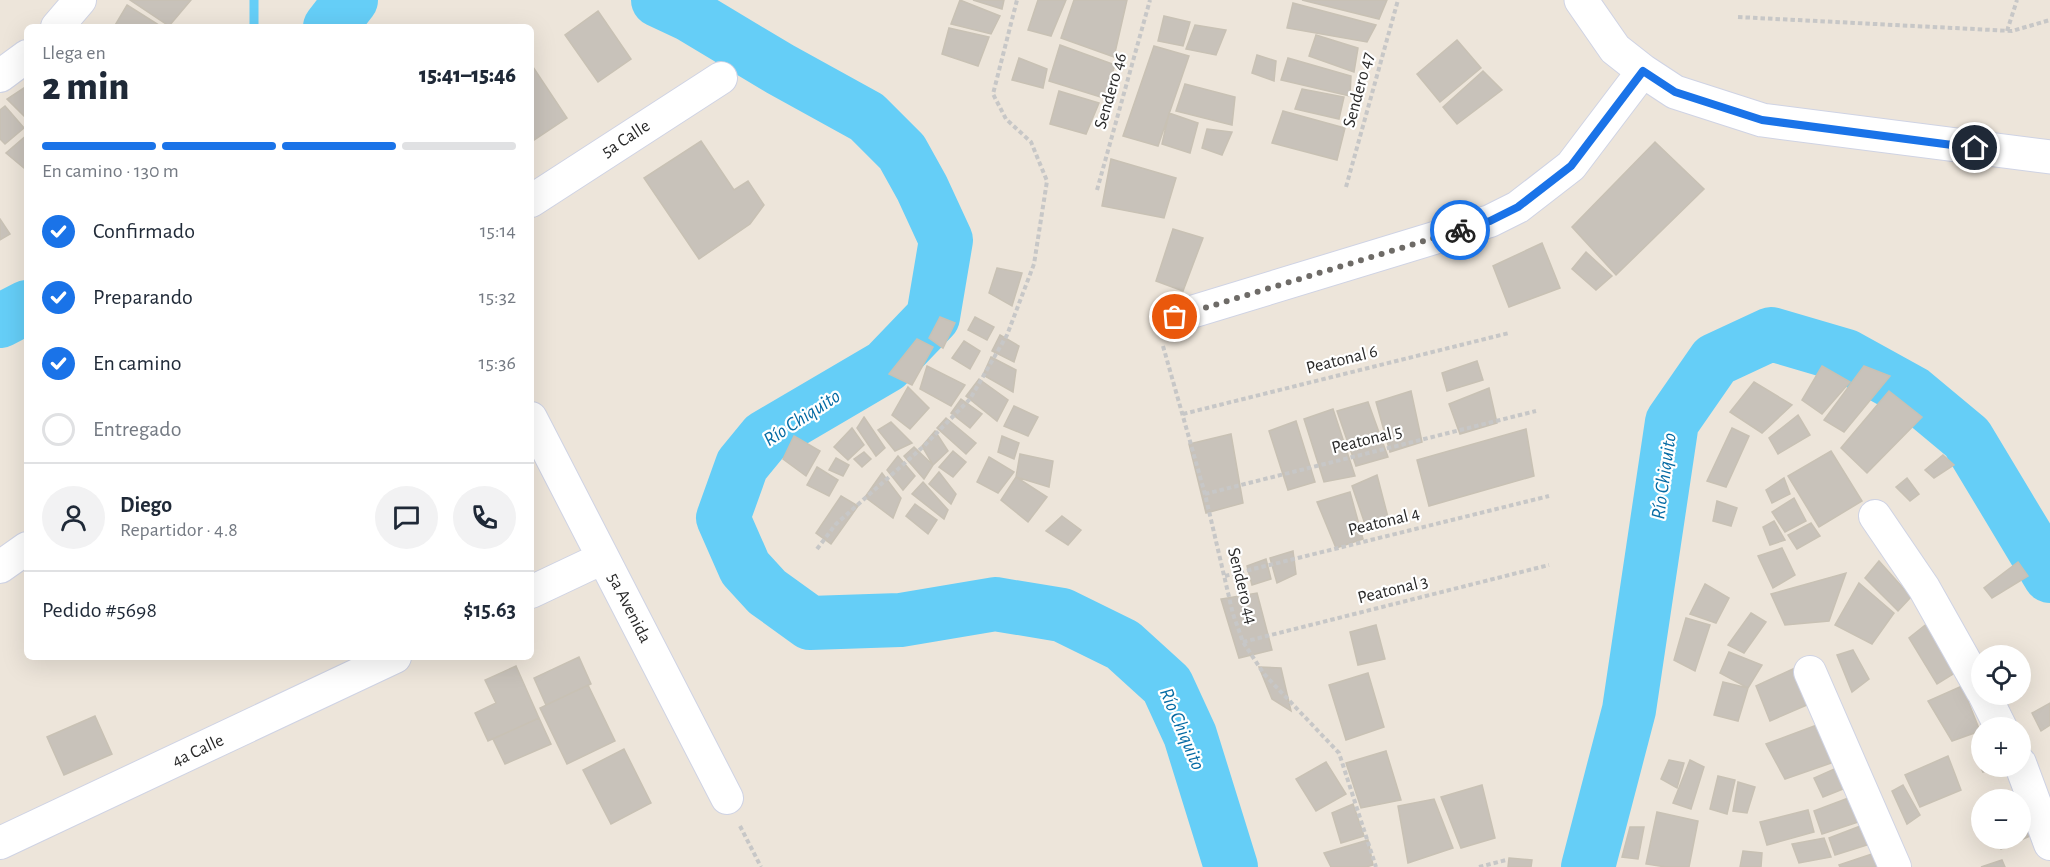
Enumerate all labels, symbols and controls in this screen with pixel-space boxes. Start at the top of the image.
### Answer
text: Llega en [42,43,106,63]
street label: Sendero 47 [1340,50,1378,130]
street label: Sendero 46 [1092,51,1130,131]
text: 15:41–15:46 [419,64,516,86]
text: 2 min [42,68,129,107]
street label: 5a Calle [599,117,653,161]
pin [1949,122,2000,173]
icon: home [1958,131,1991,164]
text: En camino · 130 m [42,161,179,181]
courier [1430,200,1490,260]
icon: bike [1444,214,1477,247]
icon: check [42,215,75,248]
text: Confirmado [93,220,195,242]
text: 15:14 [480,221,516,241]
icon: check [42,281,75,314]
text: Preparando [93,286,193,308]
text: 15:32 [479,287,516,307]
pin [1149,291,1200,342]
icon: bag [1158,300,1191,333]
street label: Peatonal 6 [1304,342,1380,378]
icon: check [42,347,75,380]
text: En camino [93,352,182,374]
text: 15:36 [479,353,516,373]
water label: Río Chiquito [760,386,844,450]
text: Entregado [93,418,182,440]
street label: Peatonal 5 [1330,423,1404,457]
water label: Río Chiquito [1648,432,1680,520]
button: person [42,486,105,549]
button: chat [375,486,438,549]
button: phone [453,486,516,549]
text: Diego [120,494,172,516]
street label: Peatonal 4 [1346,504,1422,540]
text: Repartidor · 4.8 [120,520,238,540]
street label: Sendero 44 [1224,546,1260,626]
street label: 5a Avenida [604,570,654,646]
street label: Peatonal 3 [1356,573,1430,607]
text: Pedido #5698 [42,599,157,621]
text: $15.63 [464,599,516,621]
map controls [1971,645,2031,849]
button: locate [1971,645,2031,705]
water label: Río Chiquito [1156,685,1208,773]
button: + [1971,717,2031,777]
street label: 4a Calle [169,731,227,771]
button: − [1971,789,2031,849]

